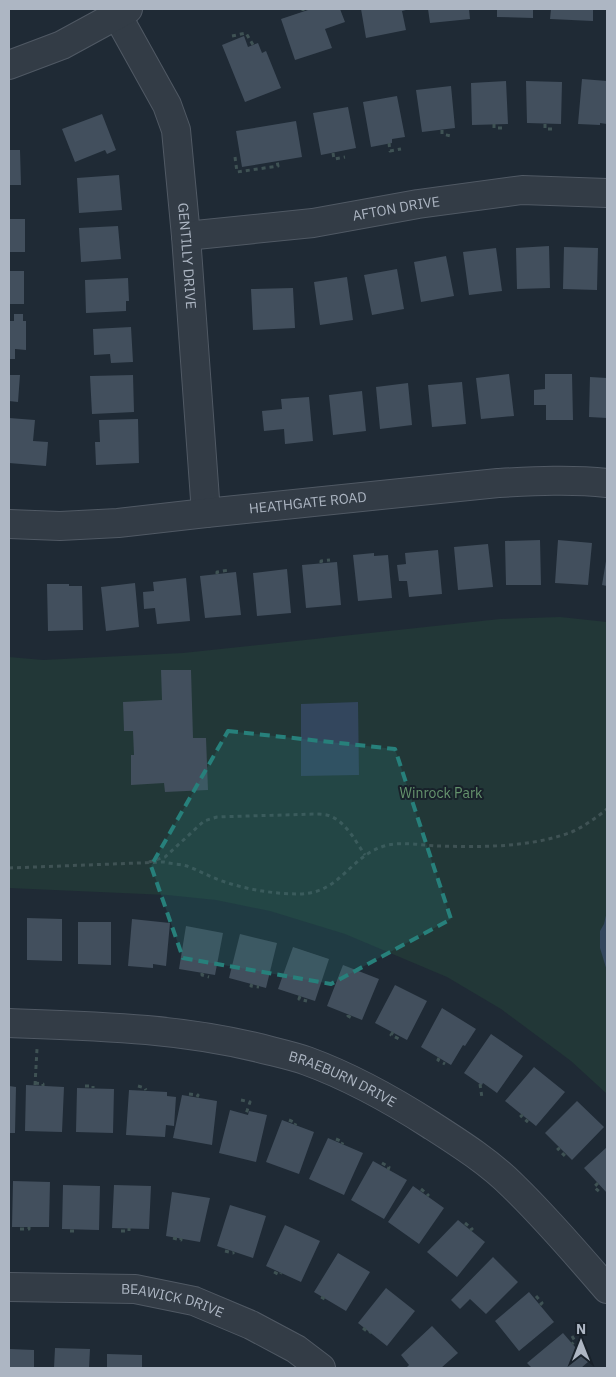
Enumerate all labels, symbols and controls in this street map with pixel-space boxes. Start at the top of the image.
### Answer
street label: AFTON DRIVE [351,192,441,225]
street label: GENTILLY DRIVE [174,202,200,310]
street label: HEATHGATE ROAD [248,488,368,518]
park label: Winrock Park [400,784,483,802]
street label: BRAEBURN DRIVE [287,1047,400,1111]
street label: BEAWICK DRIVE [121,1280,227,1322]
north arrow [556,1317,606,1367]
text: N [576,1320,586,1338]

